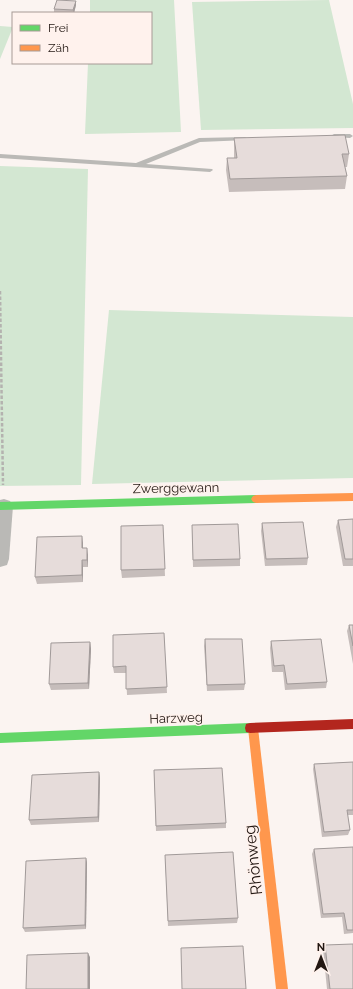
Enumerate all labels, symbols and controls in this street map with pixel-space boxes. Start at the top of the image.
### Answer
legend [12,12,152,64]
text: Frei [48,21,68,35]
text: Zäh [48,41,69,55]
street label: Zwerggewann [133,480,219,496]
street label: Harzweg [149,710,203,726]
street label: Rhönweg [240,824,266,896]
north arrow [301,937,341,977]
text: N [317,941,325,954]

